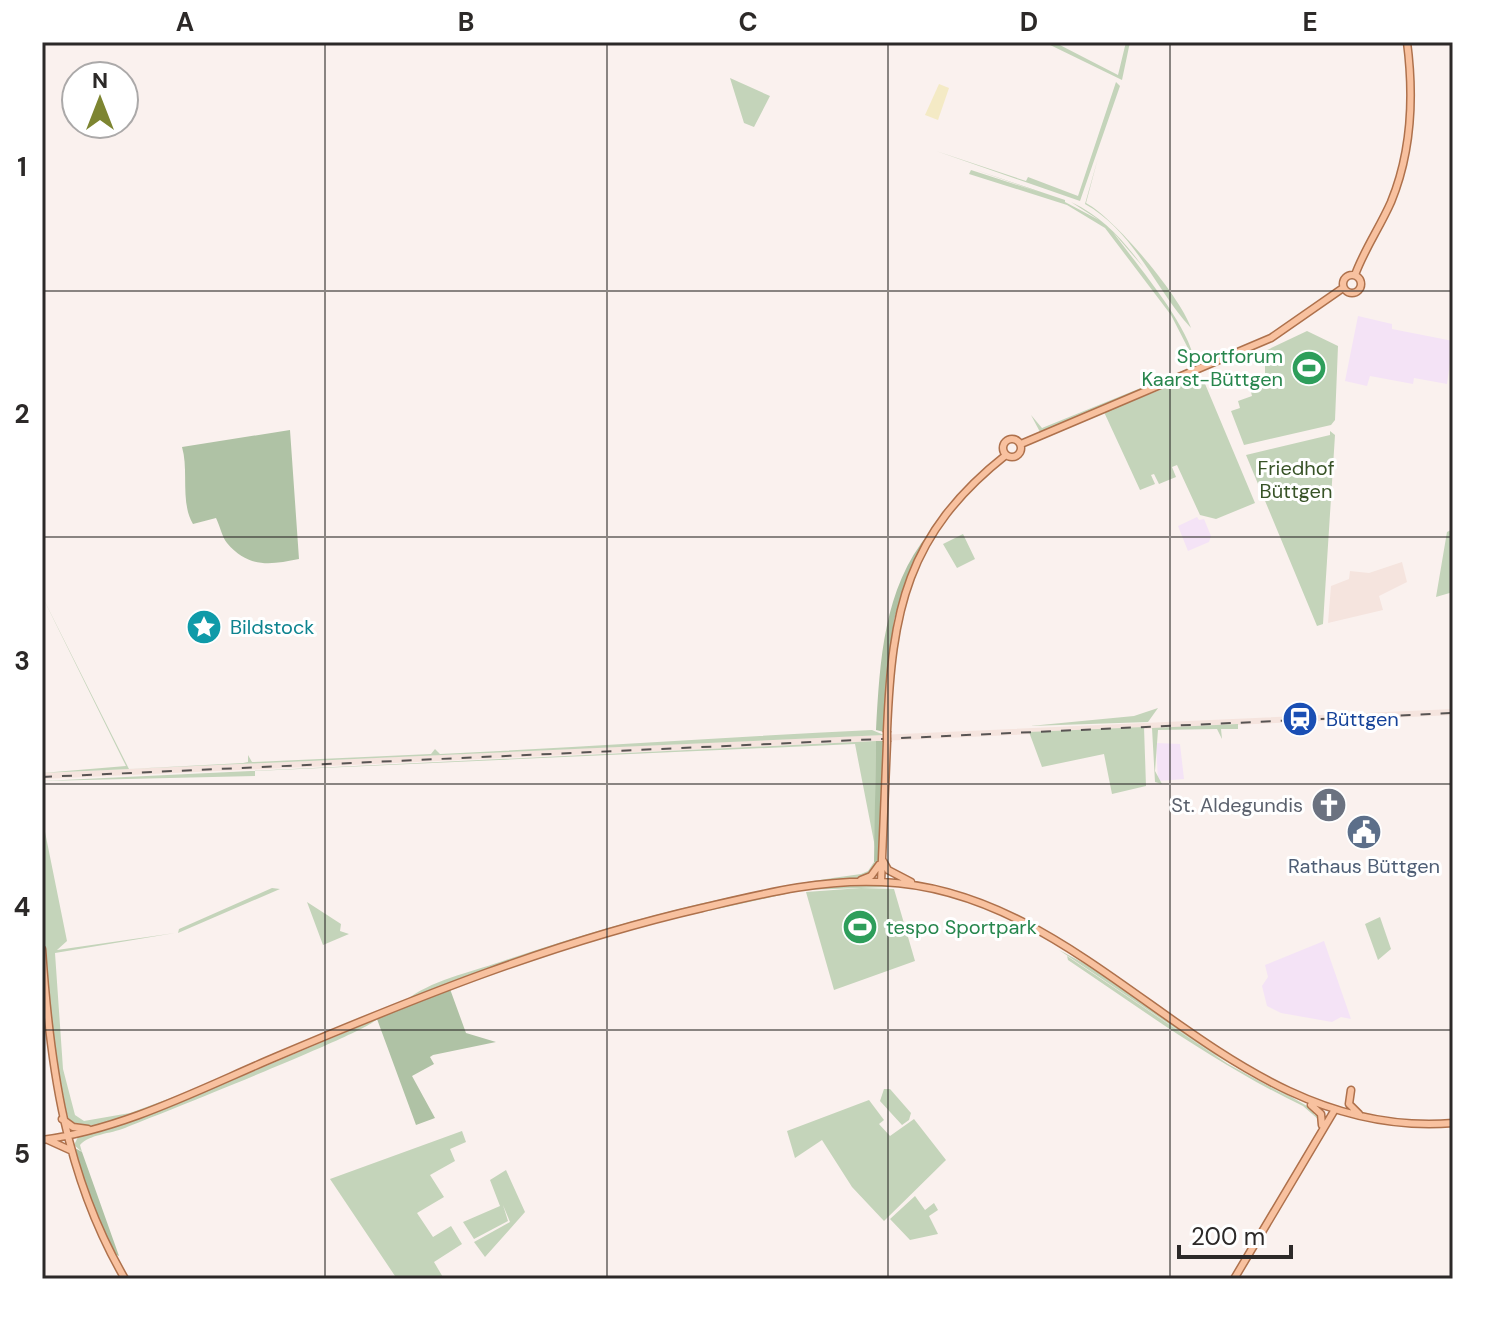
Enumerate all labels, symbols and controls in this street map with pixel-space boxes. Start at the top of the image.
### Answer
text: A [176,5,194,39]
text: B [458,5,474,39]
text: C [738,5,758,39]
text: D [1020,5,1038,39]
text: E [1302,5,1318,39]
north arrow [60,60,140,140]
text: N [92,66,108,95]
text: 1 [17,150,27,184]
place label: Sportforum Kaarst-Büttgen [1142,343,1283,392]
sports icon: Sportforum Kaarst-Büttgen [1290,349,1328,387]
text: 2 [14,397,30,431]
park label: Friedhof Büttgen [1258,455,1335,504]
place icon: Bildstock [185,608,223,646]
place label: Bildstock [230,614,314,640]
text: 3 [14,644,30,678]
station icon: Büttgen [1281,700,1319,738]
place label: Büttgen [1326,706,1399,732]
church icon: St. Aldegundis [1310,786,1348,824]
place label: St. Aldegundis [1171,792,1303,818]
public building icon: Rathaus Büttgen [1345,813,1383,851]
place label: Rathaus Büttgen [1288,853,1440,879]
text: 4 [14,890,30,924]
sports icon: tespo Sportpark [841,908,879,946]
place label: tespo Sportpark [886,914,1037,940]
text: 5 [14,1137,30,1171]
scale bar [1179,1209,1291,1259]
text: 200 m [1191,1221,1265,1252]

